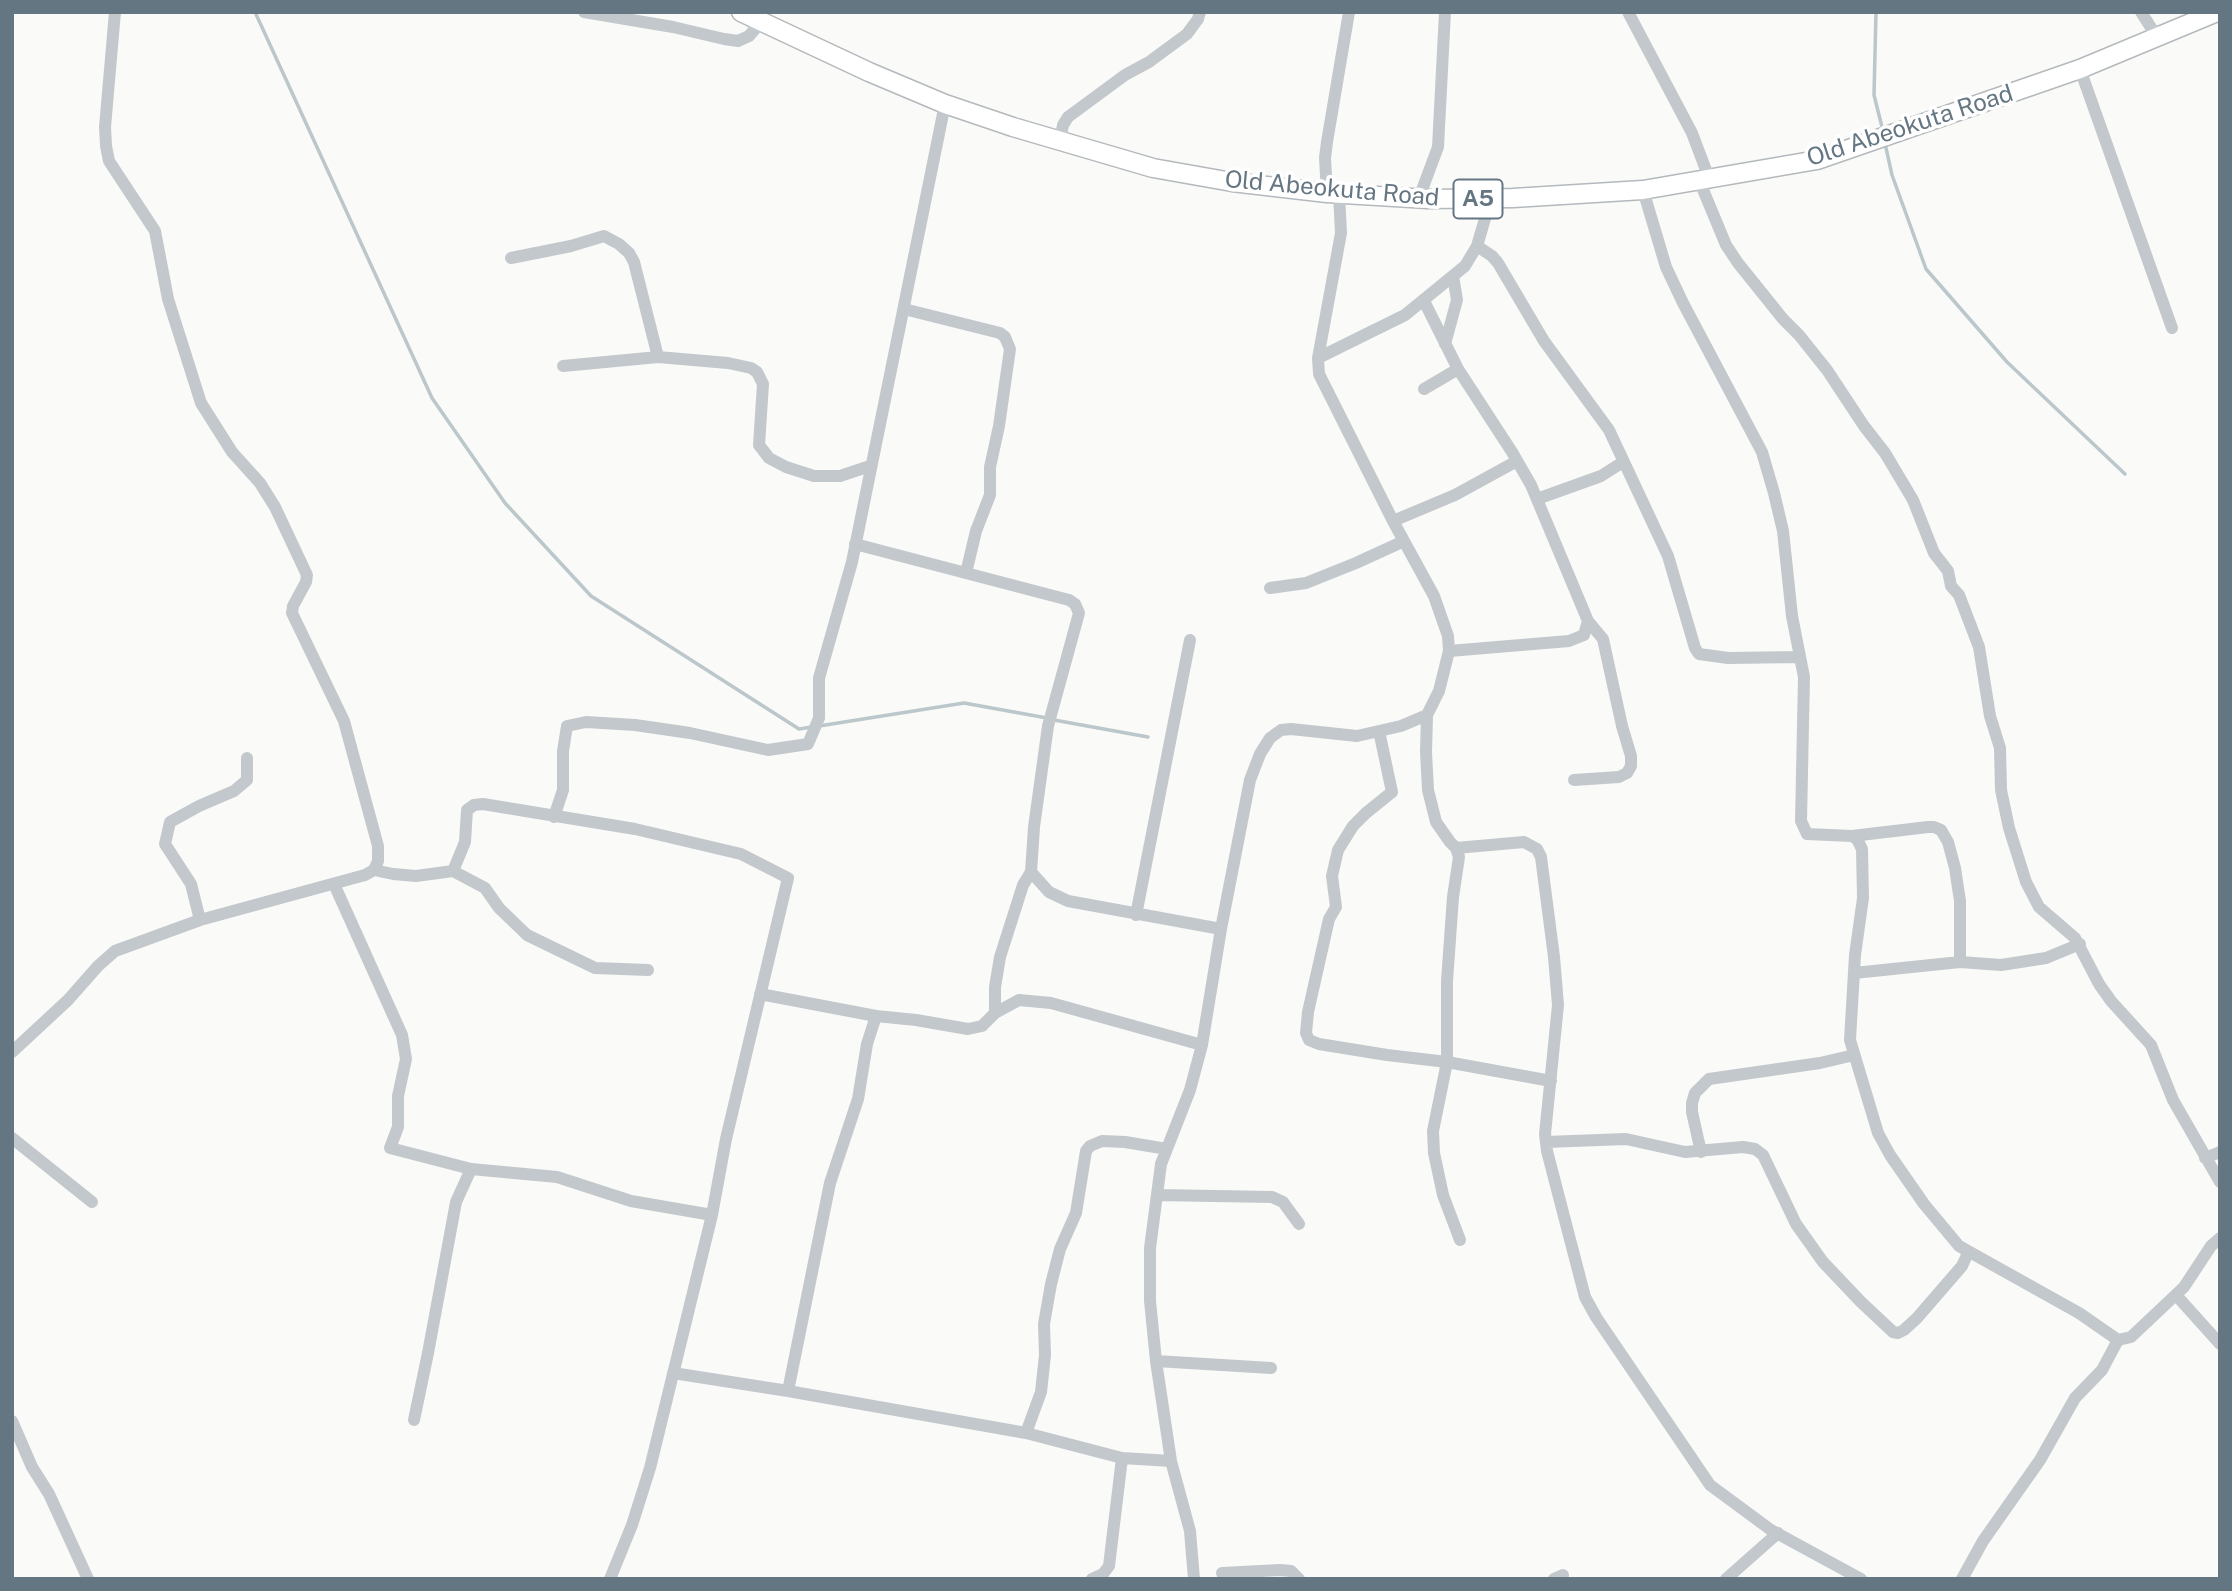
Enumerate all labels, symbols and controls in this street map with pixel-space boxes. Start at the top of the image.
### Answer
street label: Old Abeokuta Road [1803,79,2017,173]
street label: Old Abeokuta Road [1224,165,1440,213]
road number: A5 [1454,180,1502,218]

